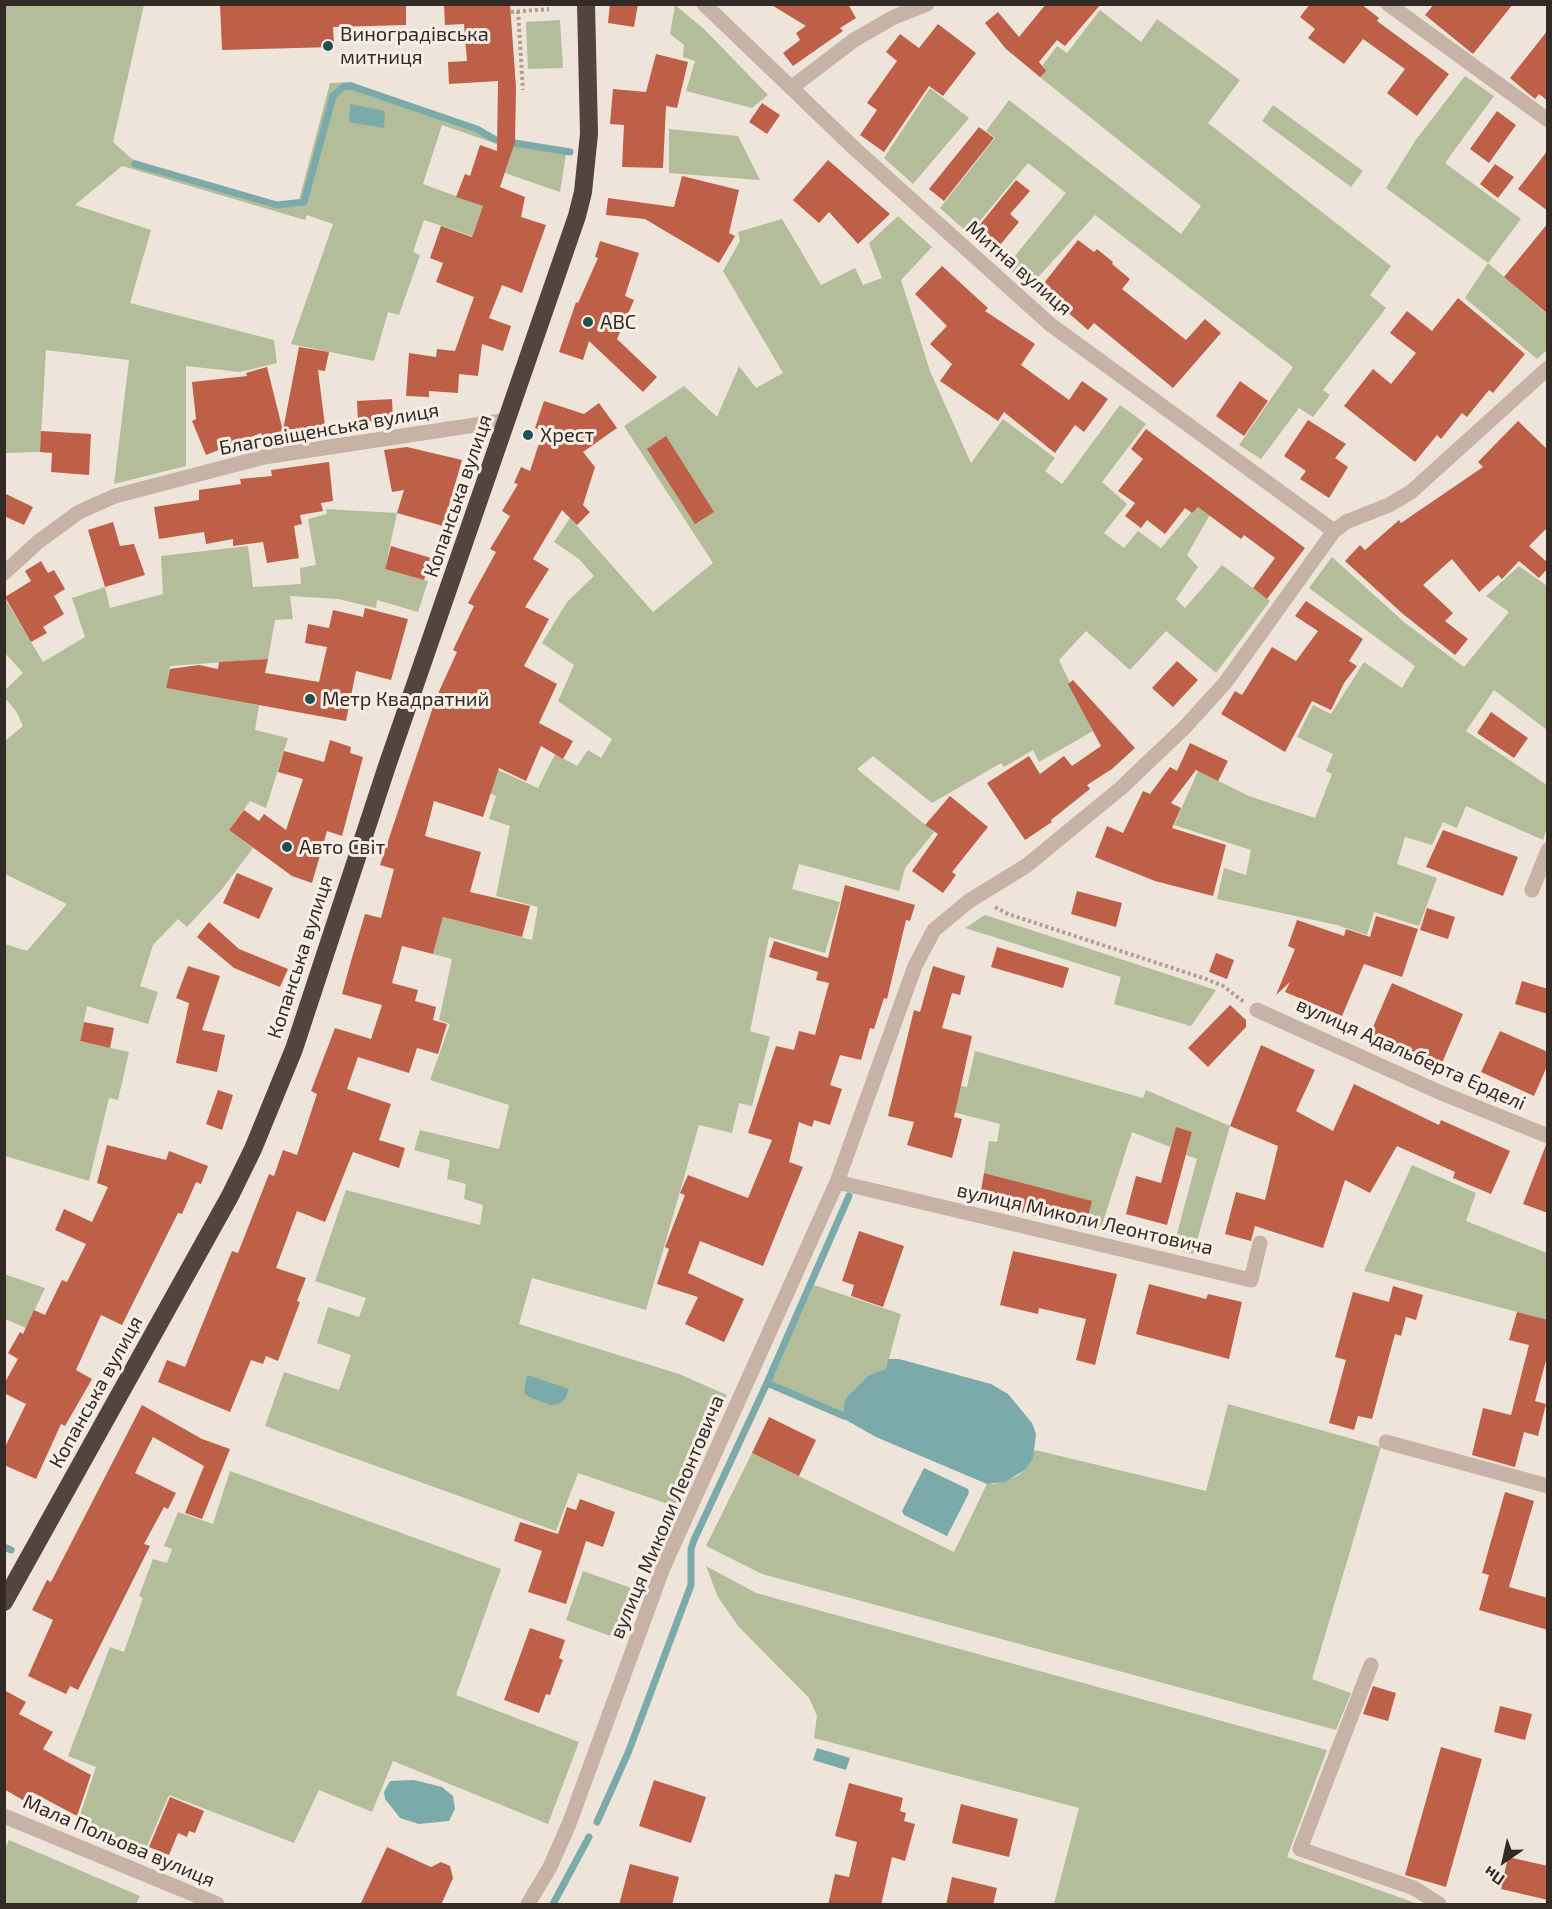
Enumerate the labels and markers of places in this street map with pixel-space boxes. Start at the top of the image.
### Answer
place label: Виноградівська митниця [340,22,489,69]
marker: Виноградівська митниця [321,39,335,53]
place label: ABC [600,310,636,334]
marker: ABC [581,315,595,329]
place label: Хрест [540,423,594,447]
marker: Хрест [521,428,535,442]
place label: Метр Квадратний [322,687,489,711]
marker: Метр Квадратний [303,692,317,706]
place label: Авто Світ [299,835,385,859]
marker: Авто Світ [280,840,294,854]

